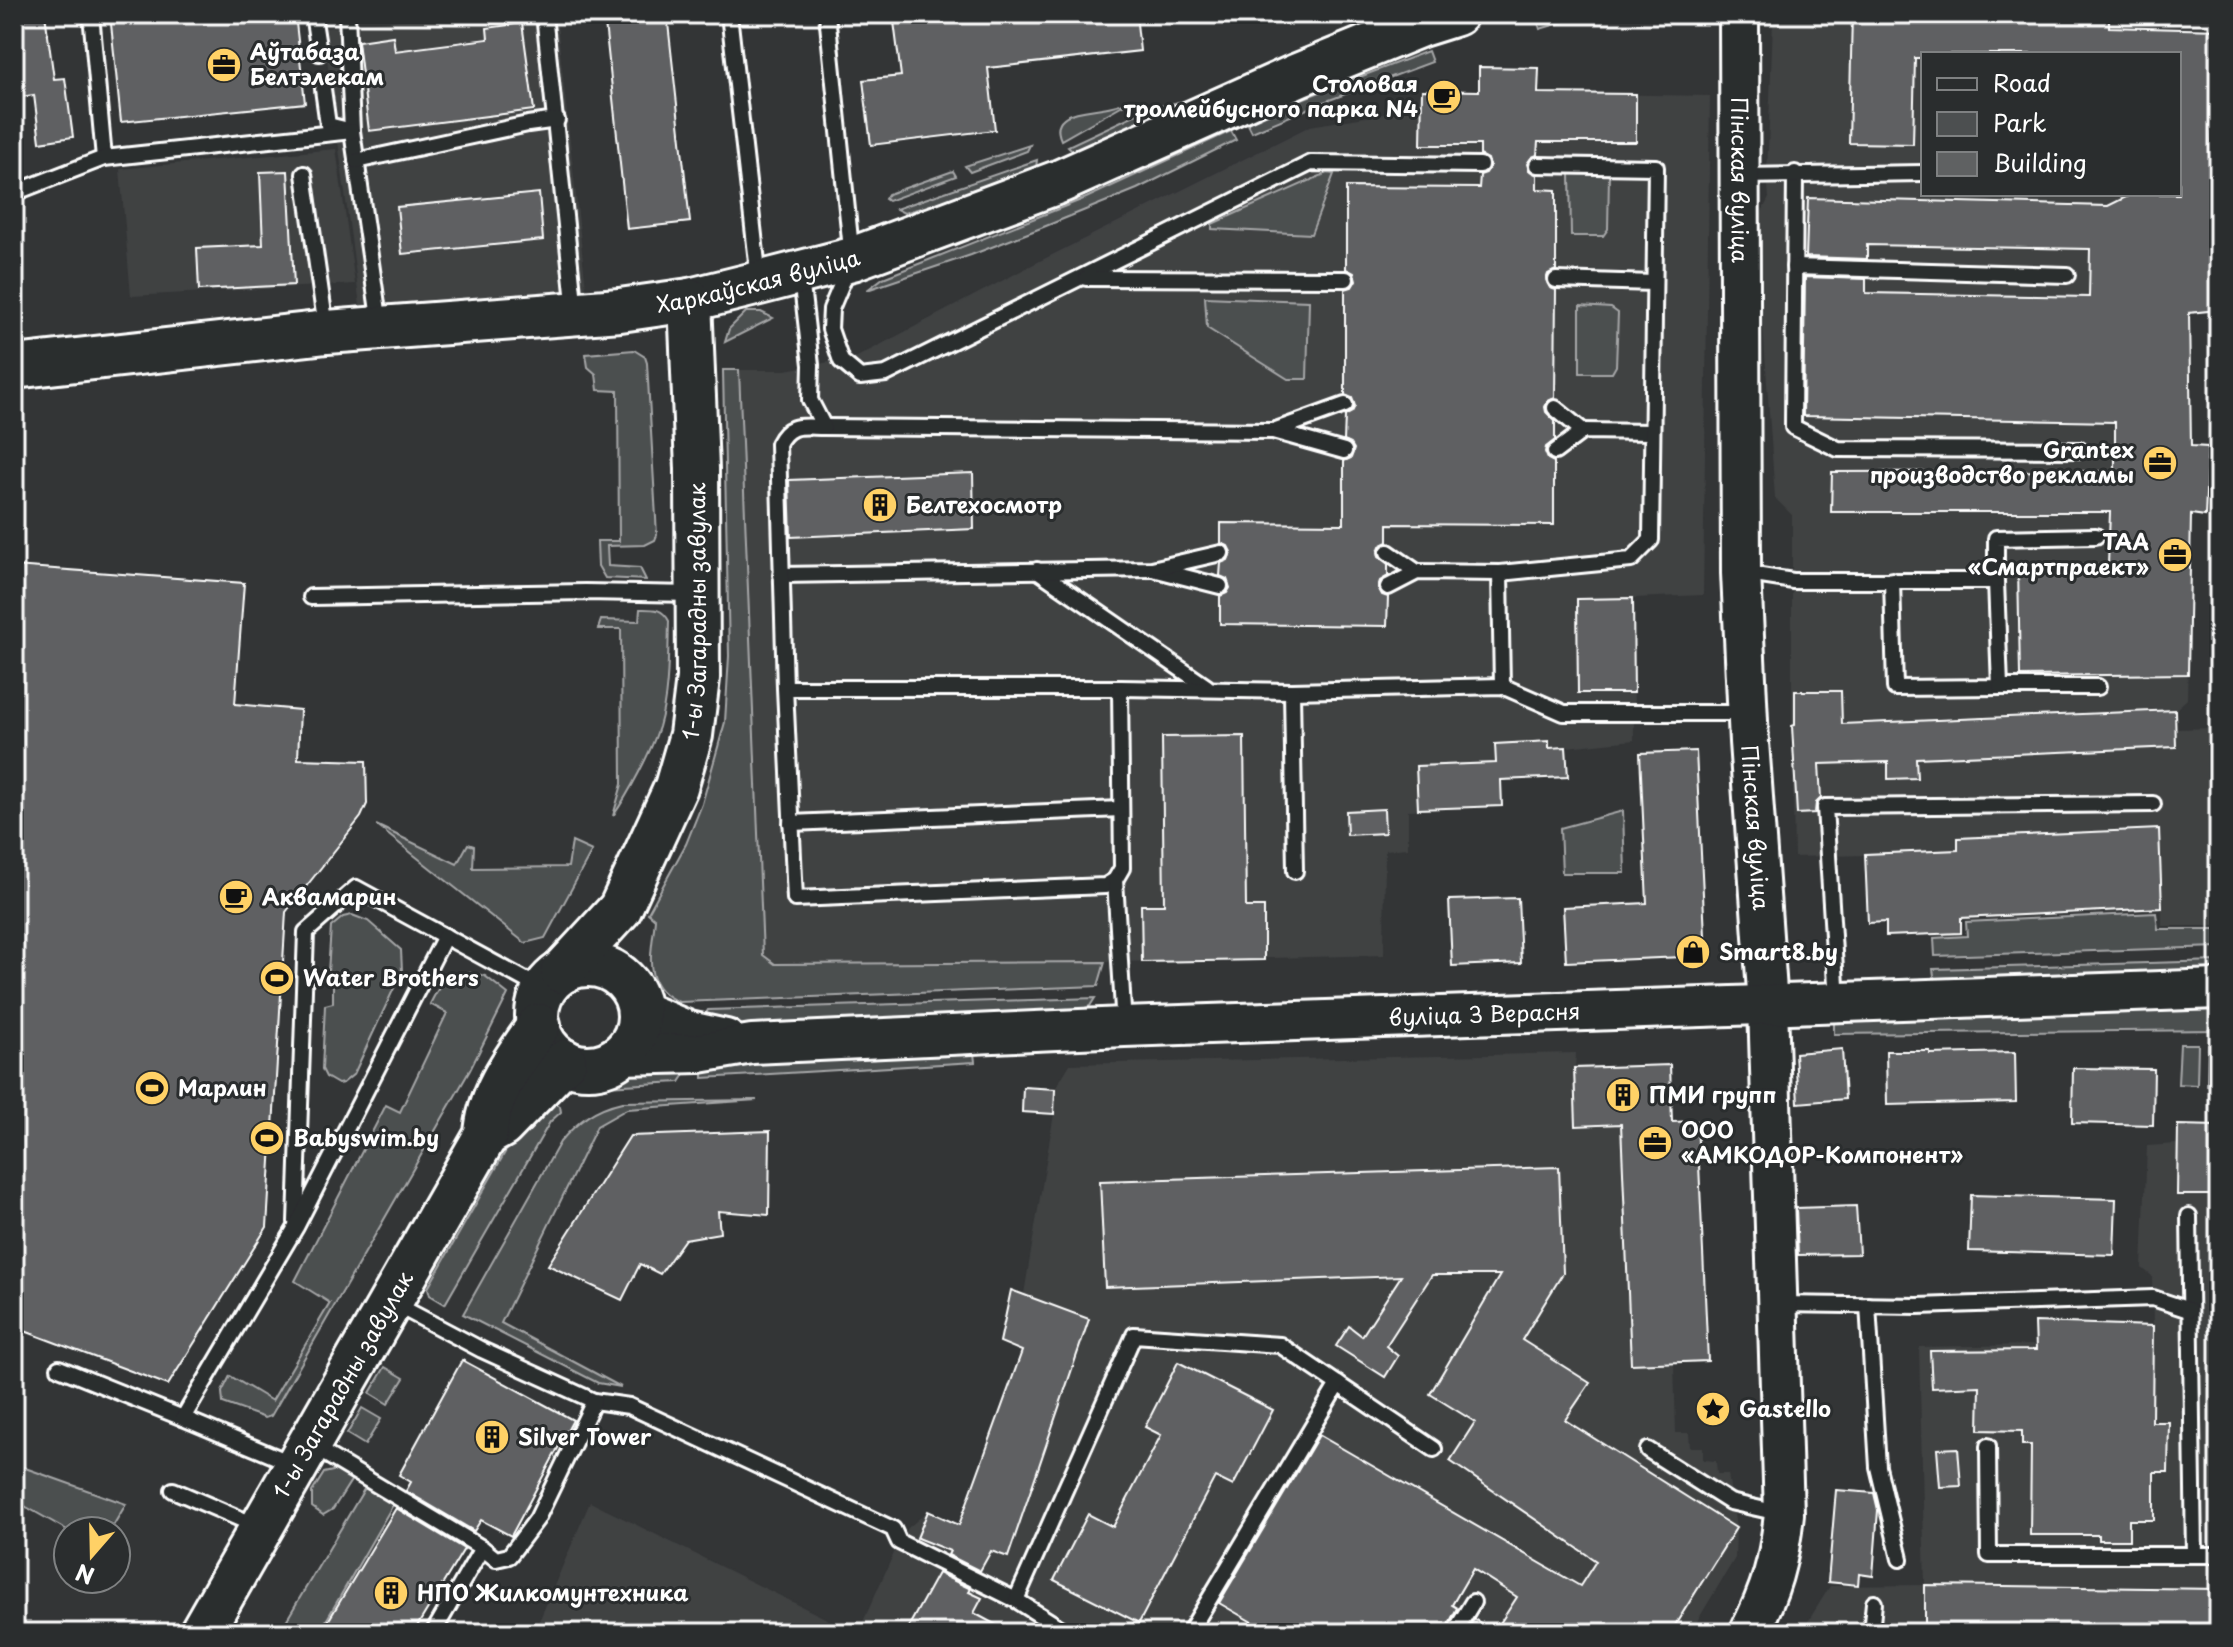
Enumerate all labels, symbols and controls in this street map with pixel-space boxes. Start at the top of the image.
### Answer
place label: Аўтабаза Белтэлекам [250,34,384,92]
office icon: Аўтабаза Белтэлекам [205,46,243,84]
legend [1921,52,2181,196]
text: Road [1993,64,2051,100]
place label: Столовая троллейбусного парка N4 [1124,66,1418,124]
cafe icon: Столовая троллейбусного парка N4 [1425,78,1463,116]
street label: Пінская вуліца [1724,97,1758,263]
text: Park [1993,104,2047,140]
text: Building [1993,144,2087,180]
street label: Харкаўская вуліца [654,239,865,320]
place label: Grantex производство рекламы [1870,432,2134,490]
office icon: Grantex производство рекламы [2141,444,2179,482]
street label: 1-ы Загарадны завулак [673,482,713,742]
building icon: Белтехосмотр [861,486,899,524]
place label: Белтехосмотр [906,487,1062,520]
place label: ТАА «Смартпраект» [1968,524,2149,582]
office icon: ТАА «Смартпраект» [2156,536,2194,574]
street label: Пінская вуліца [1734,744,1779,912]
cafe icon: Аквамарин [217,878,255,916]
place label: Аквамарин [262,879,397,912]
shop icon: Smart8.by [1674,933,1712,971]
place label: Smart8.by [1719,934,1838,967]
sports icon: Water Brothers [258,959,296,997]
place label: Water Brothers [303,960,479,993]
street label: вуліца 3 Верасня [1388,993,1581,1033]
sports icon: Марлин [133,1069,171,1107]
place label: Марлин [178,1070,266,1103]
building icon: ПМИ групп [1604,1076,1642,1114]
place label: ПМИ групп [1649,1077,1776,1110]
place label: ООО «АМКОДОР-Компонент» [1681,1112,1963,1170]
sports icon: Babyswim.by [248,1119,286,1157]
place label: Babyswim.by [293,1120,439,1153]
office icon: ООО «АМКОДОР-Компонент» [1636,1124,1674,1162]
street label: 1-ы Загарадны завулак [263,1263,420,1504]
place icon: Gastello [1694,1390,1732,1428]
place label: Gastello [1739,1391,1831,1424]
building icon: Silver Tower [473,1418,511,1456]
place label: Silver Tower [518,1419,652,1452]
north arrow [52,1515,132,1595]
text: N [71,1557,98,1594]
building icon: НПО Жилкомунтехника [372,1574,410,1612]
place label: НПО Жилкомунтехника [417,1575,689,1608]

